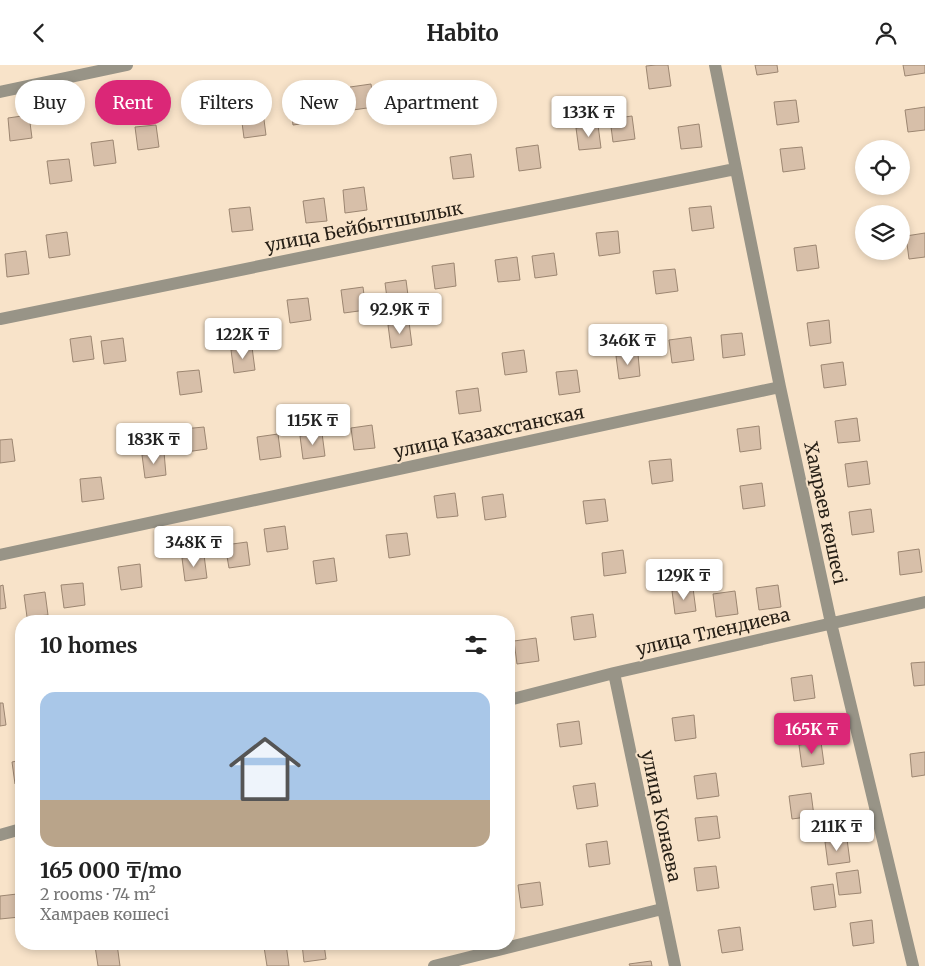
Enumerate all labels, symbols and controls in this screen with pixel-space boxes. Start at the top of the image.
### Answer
icon: back [25,19,53,47]
text: Habito [426,19,499,47]
icon: person [872,19,900,47]
chip: Buy [15,80,85,125]
chip: Rent [95,80,171,125]
chip: Filters [181,80,272,125]
chip: New [282,80,356,125]
chip: Apartment [366,80,497,125]
pin: 133K ₸ [548,95,630,138]
text: 133K ₸ [562,102,616,122]
map controls [855,140,910,260]
button: locate [855,140,910,195]
street label: улица Бейбытшылык [263,196,465,257]
button: layers [855,205,910,260]
pin: 92.9K ₸ [354,293,446,335]
text: 92.9K ₸ [370,299,430,319]
pin: 122K ₸ [202,317,284,360]
pin: 346K ₸ [587,323,669,366]
text: 122K ₸ [216,324,270,344]
text: 346K ₸ [599,330,657,350]
street label: улица Казахстанская [392,400,586,463]
pin: 115K ₸ [272,403,354,446]
text: 115K ₸ [287,410,339,430]
pin: 183K ₸ [113,423,195,465]
text: 183K ₸ [127,429,181,449]
street label: Хамраев көшесі [799,439,852,586]
pin: 348K ₸ [153,525,235,568]
text: 348K ₸ [165,532,223,552]
pin: 129K ₸ [643,559,725,601]
text: 129K ₸ [657,565,711,585]
street label: улица Тлендиева [634,603,792,660]
icon: filters [462,631,490,659]
text: 10 homes [40,632,138,659]
pin: 165K ₸ [771,713,853,755]
text: 165K ₸ [785,719,839,739]
icon: home [220,724,310,814]
street label: улица Конаева [636,748,687,884]
pin: 211K ₸ [796,809,878,852]
text: 211K ₸ [811,816,863,836]
text: 165 000 ₸/mo [40,857,181,884]
text: 2 rooms · 74 m² [40,884,156,904]
text: Хамраев көшесі [40,904,169,924]

